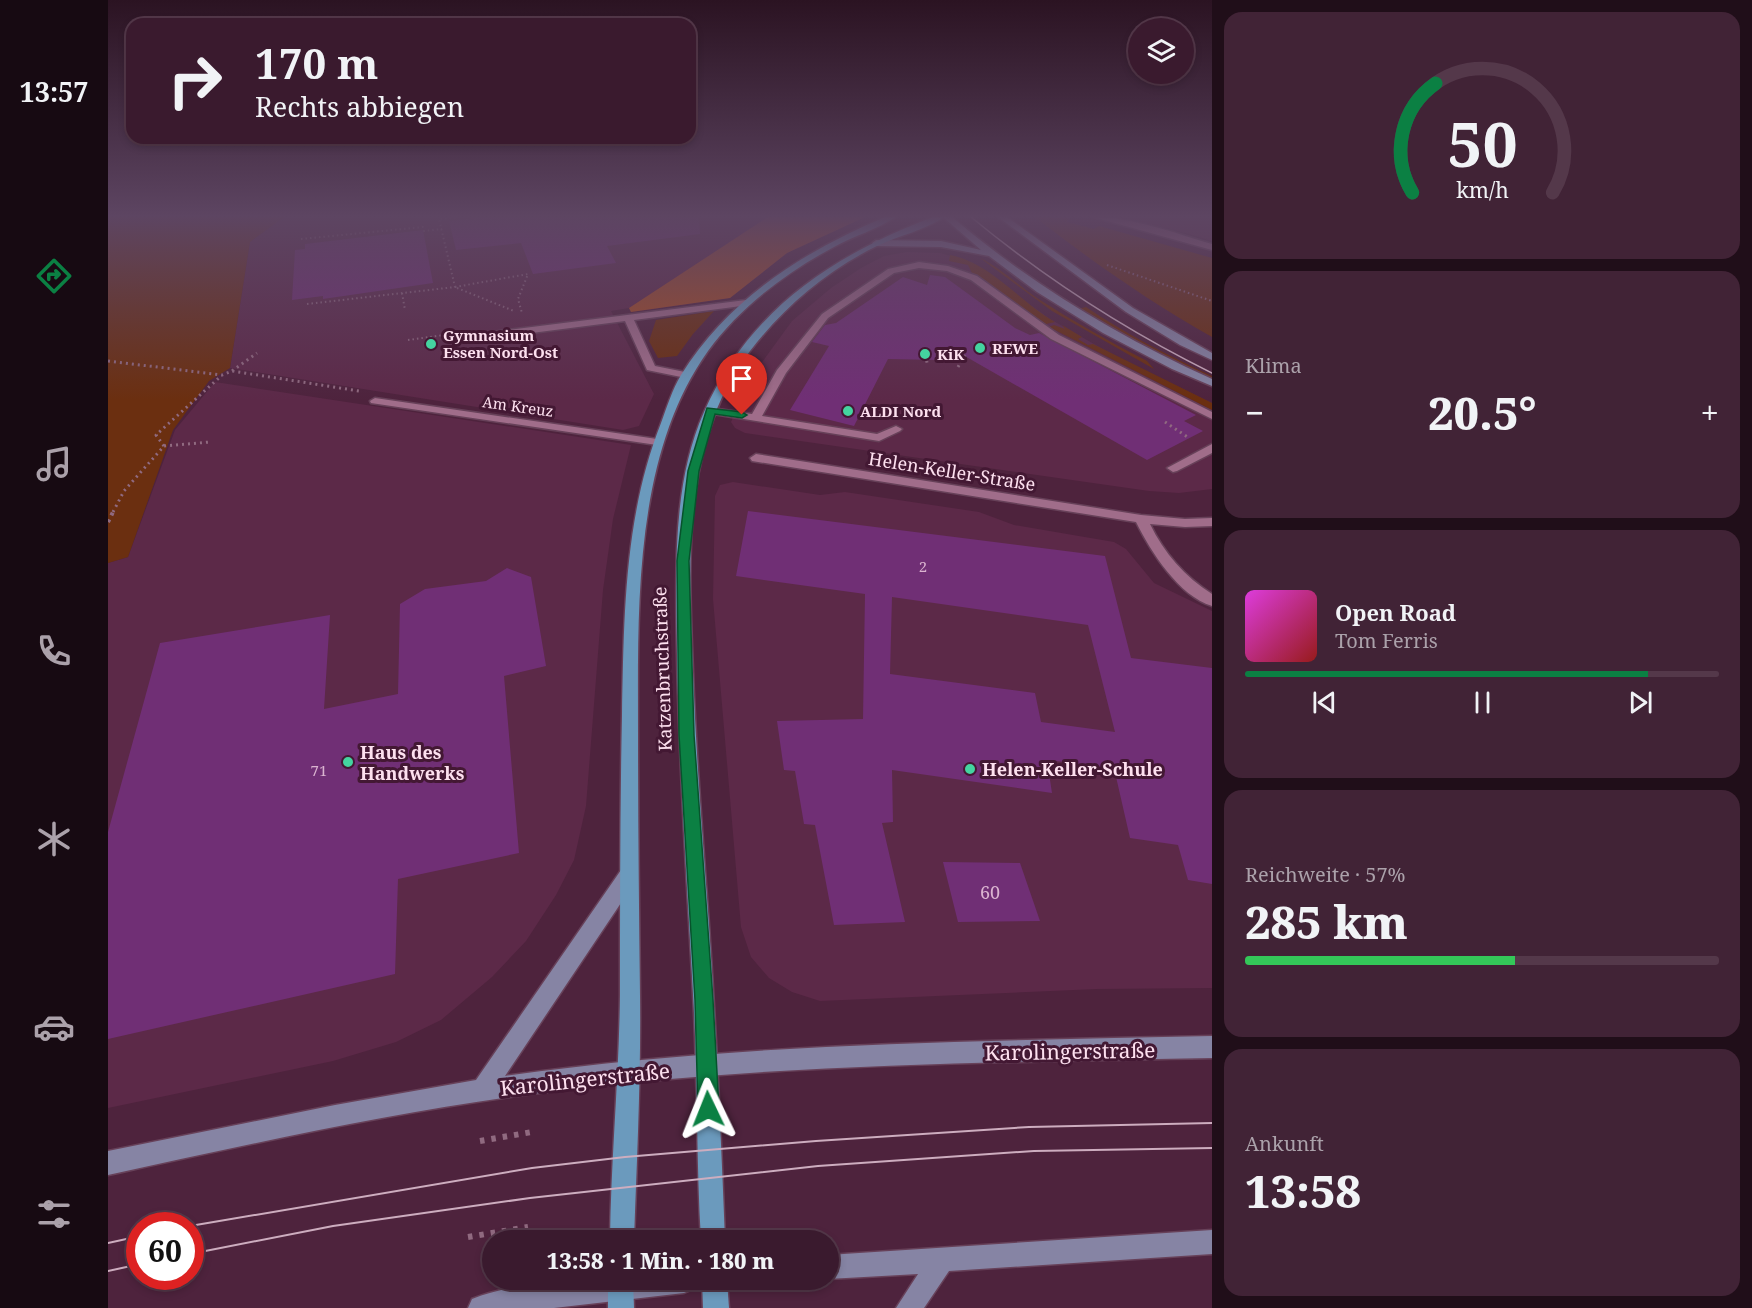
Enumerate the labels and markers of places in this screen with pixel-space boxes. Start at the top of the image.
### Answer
place label: Gymnasium Essen Nord-Ost [443,325,558,362]
marker: Gymnasium Essen Nord-Ost [424,337,438,351]
place label: REWE [992,338,1038,358]
marker: REWE [973,341,987,355]
place label: KiK [937,344,965,364]
marker: KiK [918,347,932,361]
pin [716,353,767,415]
place label: ALDI Nord [860,401,941,421]
marker: ALDI Nord [841,404,855,418]
place label: Haus des Handwerks [360,740,465,785]
marker: Haus des Handwerks [341,755,355,769]
place label: Helen-Keller-Schule [982,757,1163,781]
marker: Helen-Keller-Schule [963,762,977,776]

